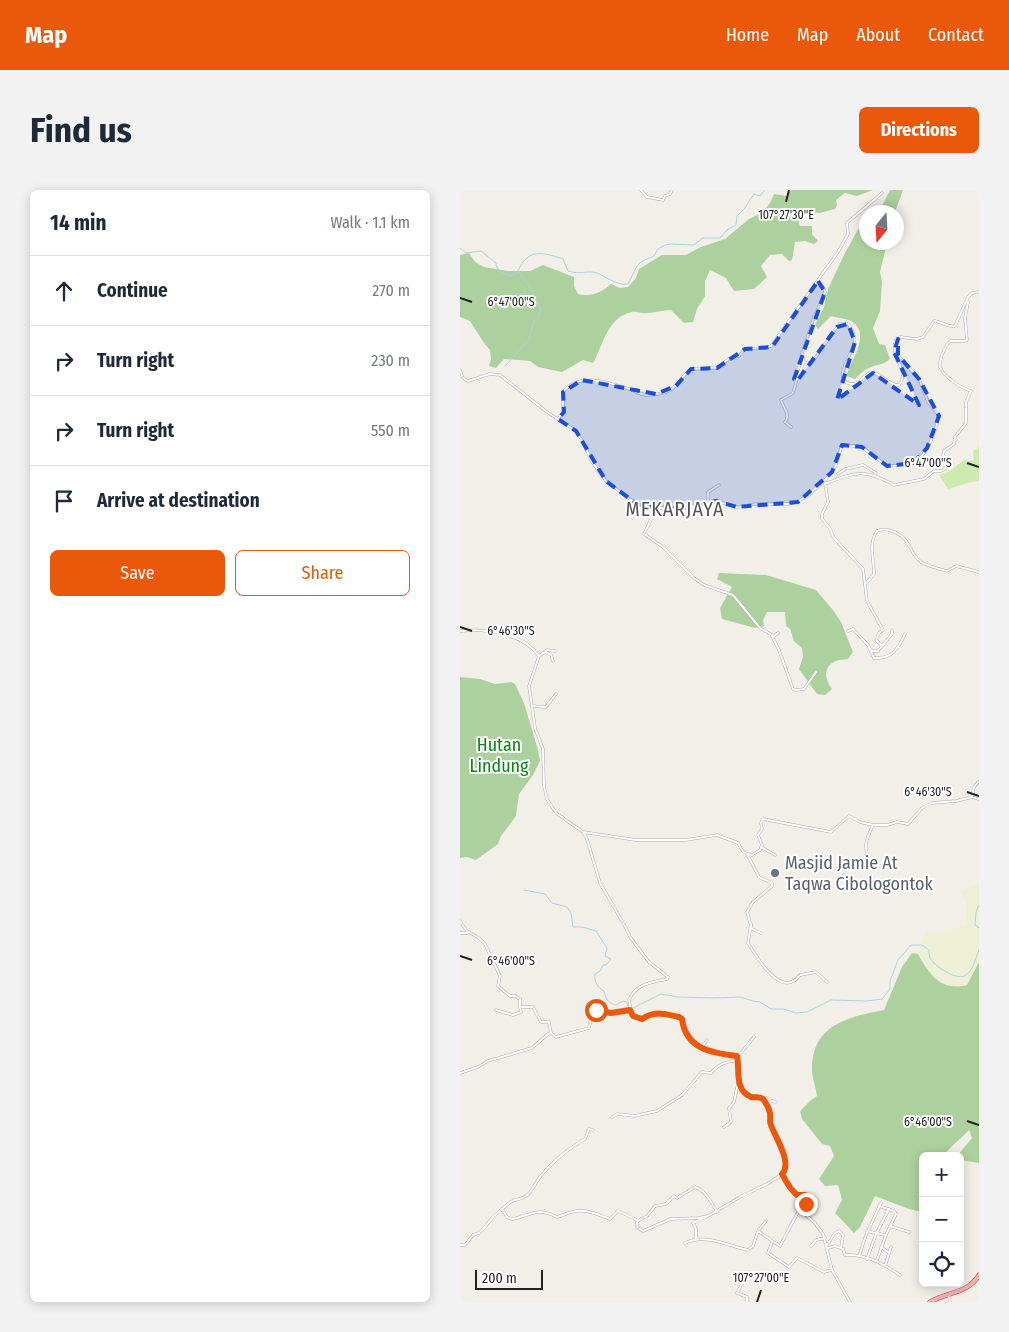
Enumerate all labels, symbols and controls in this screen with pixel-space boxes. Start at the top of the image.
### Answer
text: Map [25,21,67,49]
text: Home [726,24,769,46]
text: Map [797,24,828,46]
text: About [856,24,900,46]
text: Contact [928,24,984,46]
button: Directions [859,107,979,153]
text: Find us [30,109,132,151]
north arrow [859,205,904,250]
text: 107°27'30"E [758,208,814,222]
text: 14 min [50,210,107,236]
text: Walk · 1.1 km [330,213,410,232]
icon: ahead [50,277,78,305]
text: Continue [97,279,168,302]
text: 270 m [372,281,410,300]
text: 6°47'00"S [487,295,535,309]
icon: right [50,347,78,375]
text: Turn right [97,349,174,372]
text: 230 m [371,351,410,370]
icon: right [50,417,78,445]
text: Turn right [97,419,174,442]
text: 550 m [371,421,410,440]
text: 6°47'00"S [904,456,952,470]
icon: arrive [50,487,78,515]
text: Arrive at destination [97,489,260,512]
district label: MEKARJAYA [626,497,724,521]
button: Save [50,550,225,596]
button: Share [235,550,410,596]
text: 6°46'30"S [487,624,535,638]
park label: Hutan Lindung [469,734,529,777]
text: 6°46'30"S [904,785,952,799]
place label: Masjid Jamie At Taqwa Cibologontok [785,852,934,895]
marker: Masjid Jamie At Taqwa Cibologontok [769,867,781,879]
text: 6°46'00"S [487,954,535,968]
route start [585,999,608,1022]
text: 6°46'00"S [904,1115,952,1129]
map controls [919,1152,964,1287]
button: + [919,1152,964,1197]
route end [795,1193,818,1216]
button: − [919,1197,964,1242]
button: locate [919,1242,964,1287]
scale bar [475,1267,542,1290]
text: 200 m [482,1270,517,1287]
text: 107°27'00"E [733,1271,790,1285]

